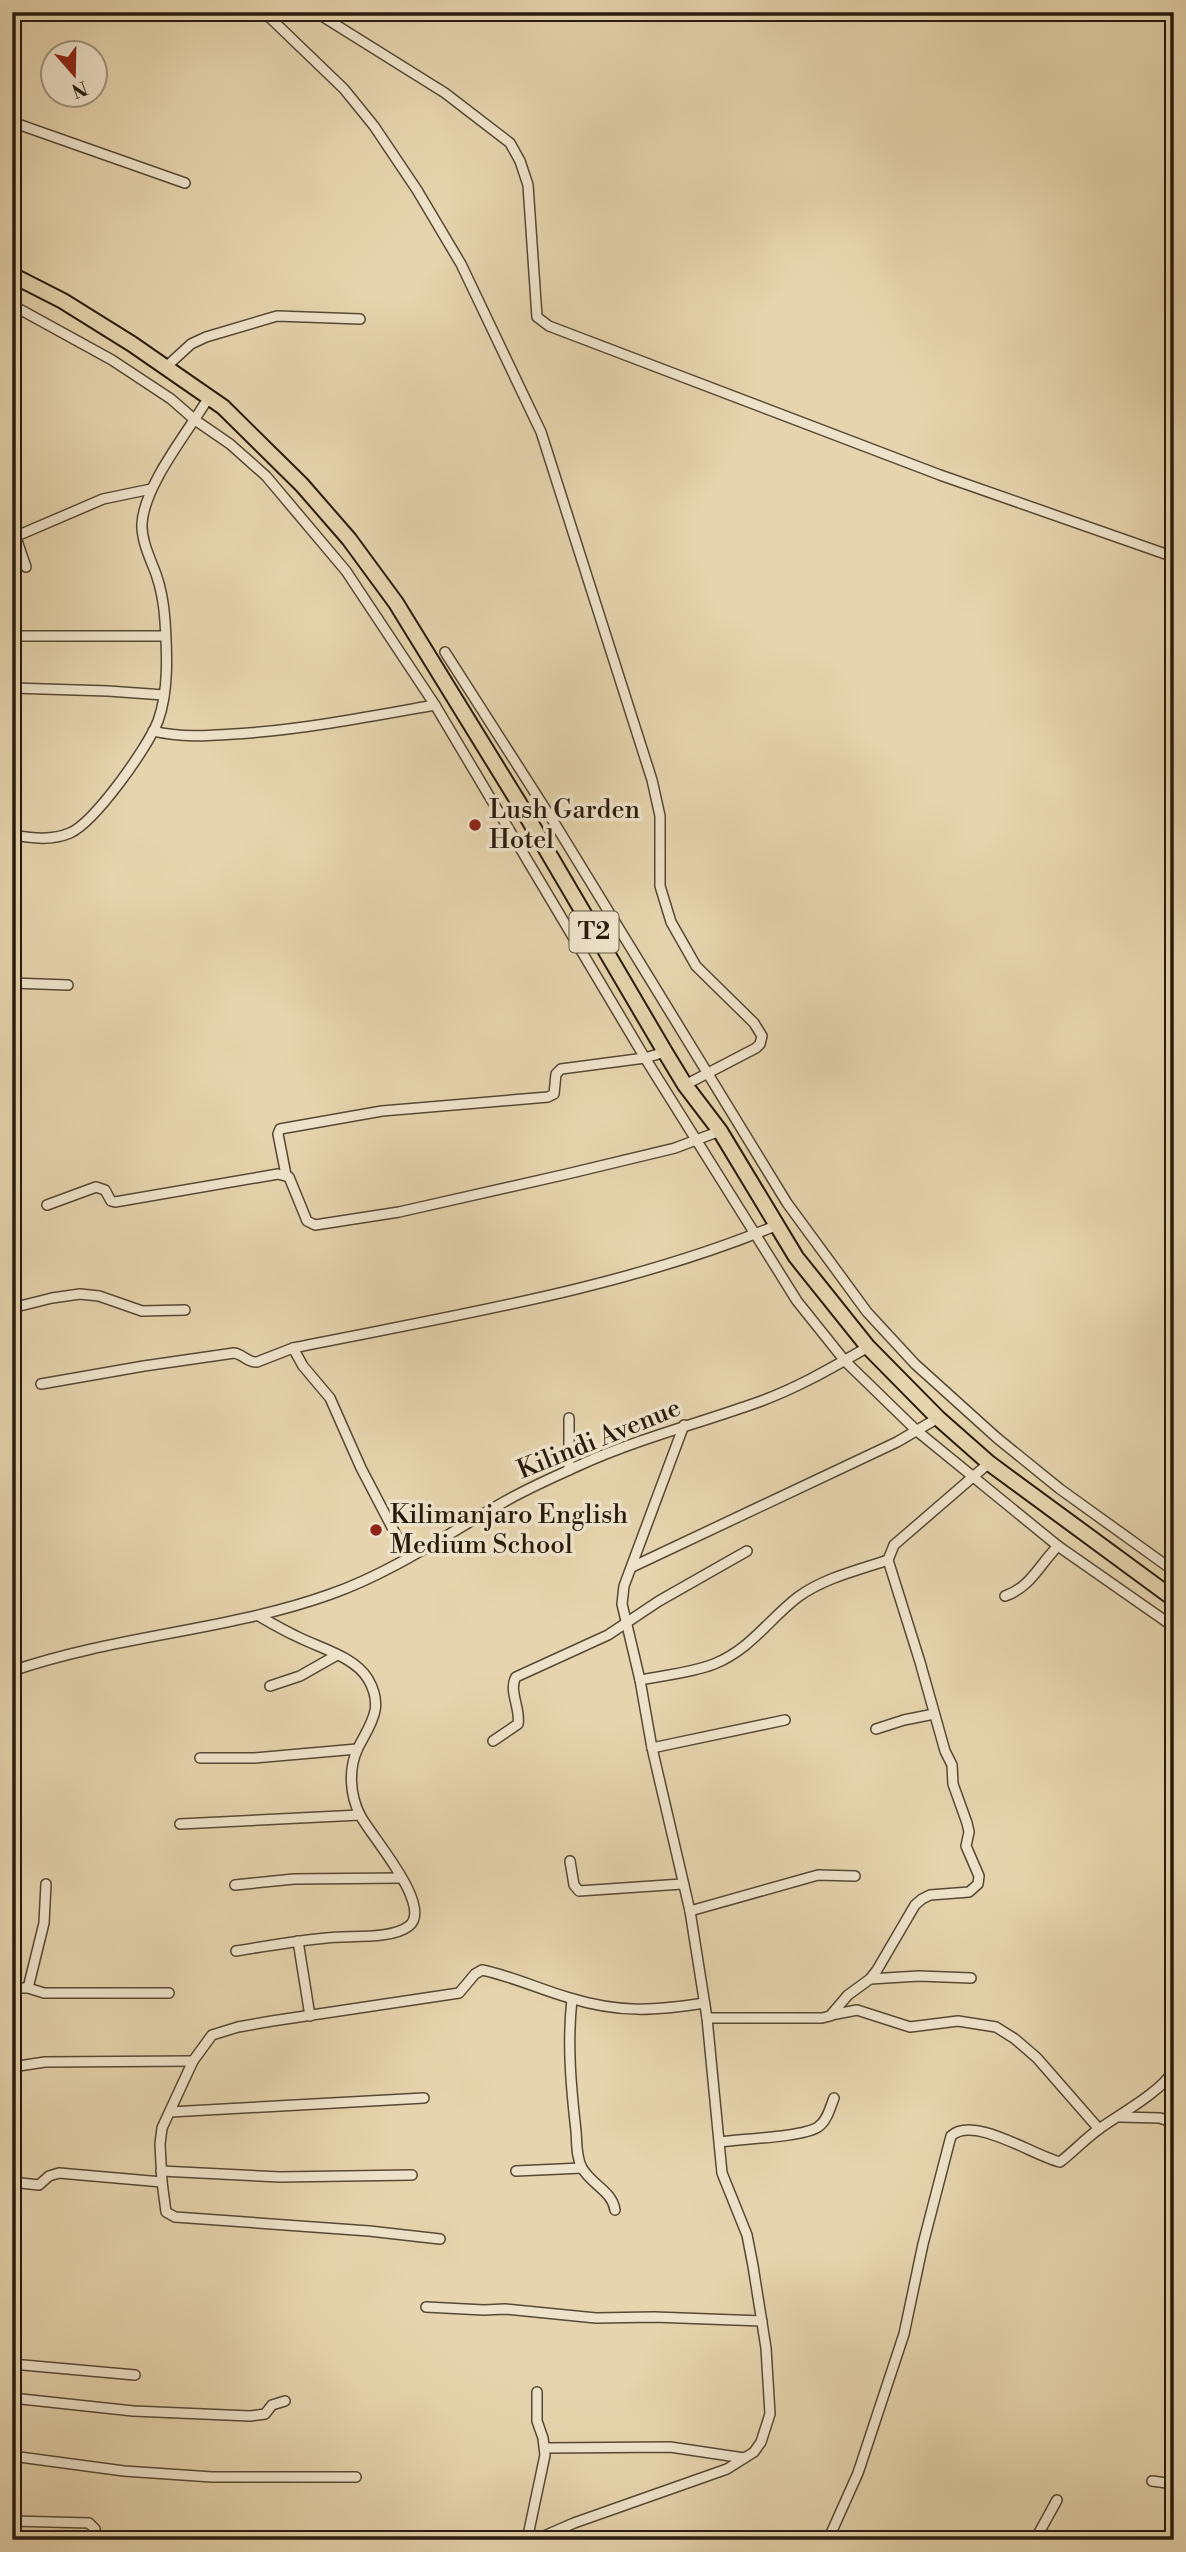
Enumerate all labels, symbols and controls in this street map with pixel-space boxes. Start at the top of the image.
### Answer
north arrow [38,38,108,108]
text: N [68,75,91,103]
place label: Lush Garden Hotel [489,794,640,856]
marker: Lush Garden Hotel [467,817,483,833]
road number: T2 [570,912,618,952]
street label: Kilindi Avenue [512,1392,686,1486]
place label: Kilimanjaro English Medium School [390,1499,628,1561]
marker: Kilimanjaro English Medium School [368,1522,384,1538]

